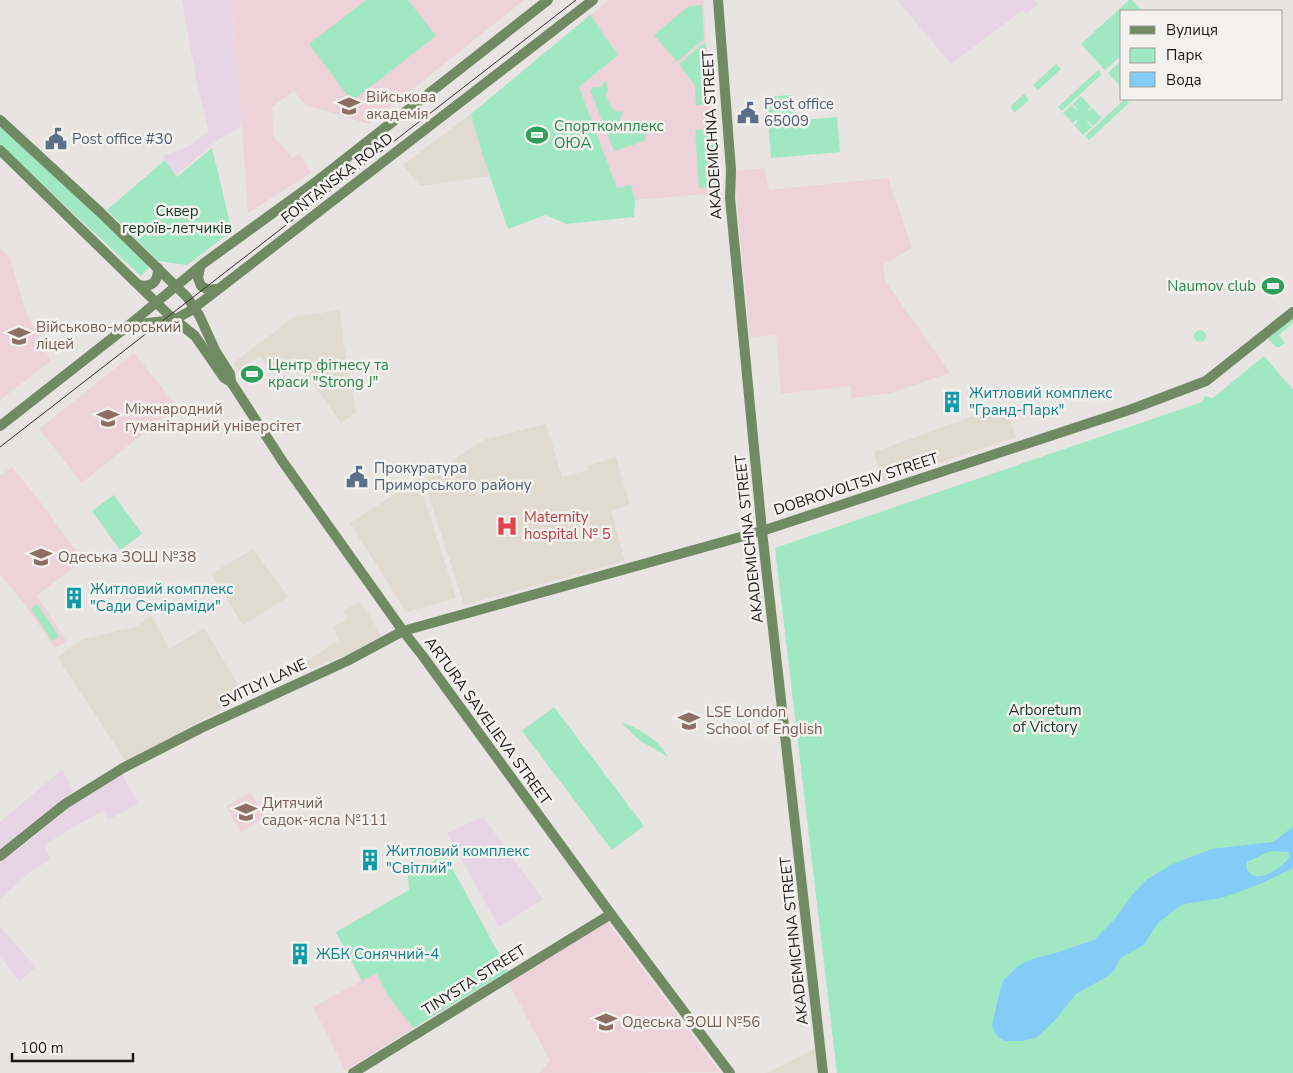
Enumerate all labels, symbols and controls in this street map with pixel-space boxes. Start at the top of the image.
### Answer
legend [1120,10,1283,100]
text: Вулиця [1166,20,1218,40]
text: Парк [1166,45,1202,65]
street label: AKADEMICHNA STREET [698,50,726,220]
text: Вода [1166,70,1202,90]
place label: Військова академія [366,87,436,124]
school or university icon: Військова академія [336,93,362,119]
place label: Post office 65009 [764,94,834,131]
public building icon: Post office 65009 [735,100,761,126]
place label: Спорткомплекс ОЮА [554,116,664,153]
sports icon: Спорткомплекс ОЮА [524,122,550,148]
public building icon: Post office #30 [43,126,69,152]
street label: FONTANSKA ROAD [277,128,397,228]
place label: Post office #30 [72,129,173,149]
park label: Сквер героїв-летчиків [122,201,232,238]
sports icon: Naumov club [1260,273,1286,299]
place label: Naumov club [1167,276,1256,296]
place label: Військово-морський ліцей [36,317,181,354]
school or university icon: Військово-морський ліцей [6,323,32,349]
place label: Центр фітнесу та краси "Strong J" [268,355,389,392]
sports icon: Центр фітнесу та краси "Strong J" [239,361,265,387]
place label: Житловий комплекс "Гранд-Парк" [969,383,1112,420]
building icon: Житловий комплекс "Гранд-Парк" [939,389,965,415]
place label: Міжнародний гуманітарний універсітет [125,399,302,436]
school or university icon: Міжнародний гуманітарний універсітет [95,405,121,431]
street label: DOBROVOLTSIV STREET [771,448,941,520]
street label: AKADEMICHNA STREET [730,454,768,624]
place label: Прокуратура Приморського району [374,458,532,495]
public building icon: Прокуратура Приморського району [344,464,370,490]
place label: Maternity hospital № 5 [524,507,611,544]
hospital icon: Maternity hospital № 5 [494,513,520,539]
school or university icon: Одеська ЗОШ №38 [28,544,54,570]
place label: Одеська ЗОШ №38 [58,547,196,567]
place label: Житловий комплекс "Сади Семіраміди" [90,579,233,616]
building icon: Житловий комплекс "Сади Семіраміди" [61,585,87,611]
street label: ARTURA SAVELIEVA STREET [420,633,556,809]
street label: SVITLYI LANE [216,654,310,712]
park label: Arboretum of Victory [1008,700,1082,737]
place label: LSE London School of English [706,702,823,739]
school or university icon: LSE London School of English [676,708,702,734]
place label: Дитячий садок-ясла №111 [262,793,388,830]
school or university icon: Дитячий садок-ясла №111 [233,799,259,825]
place label: Житловий комплекс "Світлий" [386,841,529,878]
building icon: Житловий комплекс "Світлий" [357,847,383,873]
street label: AKADEMICHNA STREET [775,856,813,1026]
street label: TINYSTA STREET [418,940,530,1020]
building icon: ЖБК Сонячний-4 [287,941,313,967]
place label: ЖБК Сонячний-4 [316,944,439,964]
school or university icon: Одеська ЗОШ №56 [593,1009,619,1035]
place label: Одеська ЗОШ №56 [622,1012,760,1032]
scale bar [12,1030,134,1062]
text: 100 m [20,1038,64,1058]

